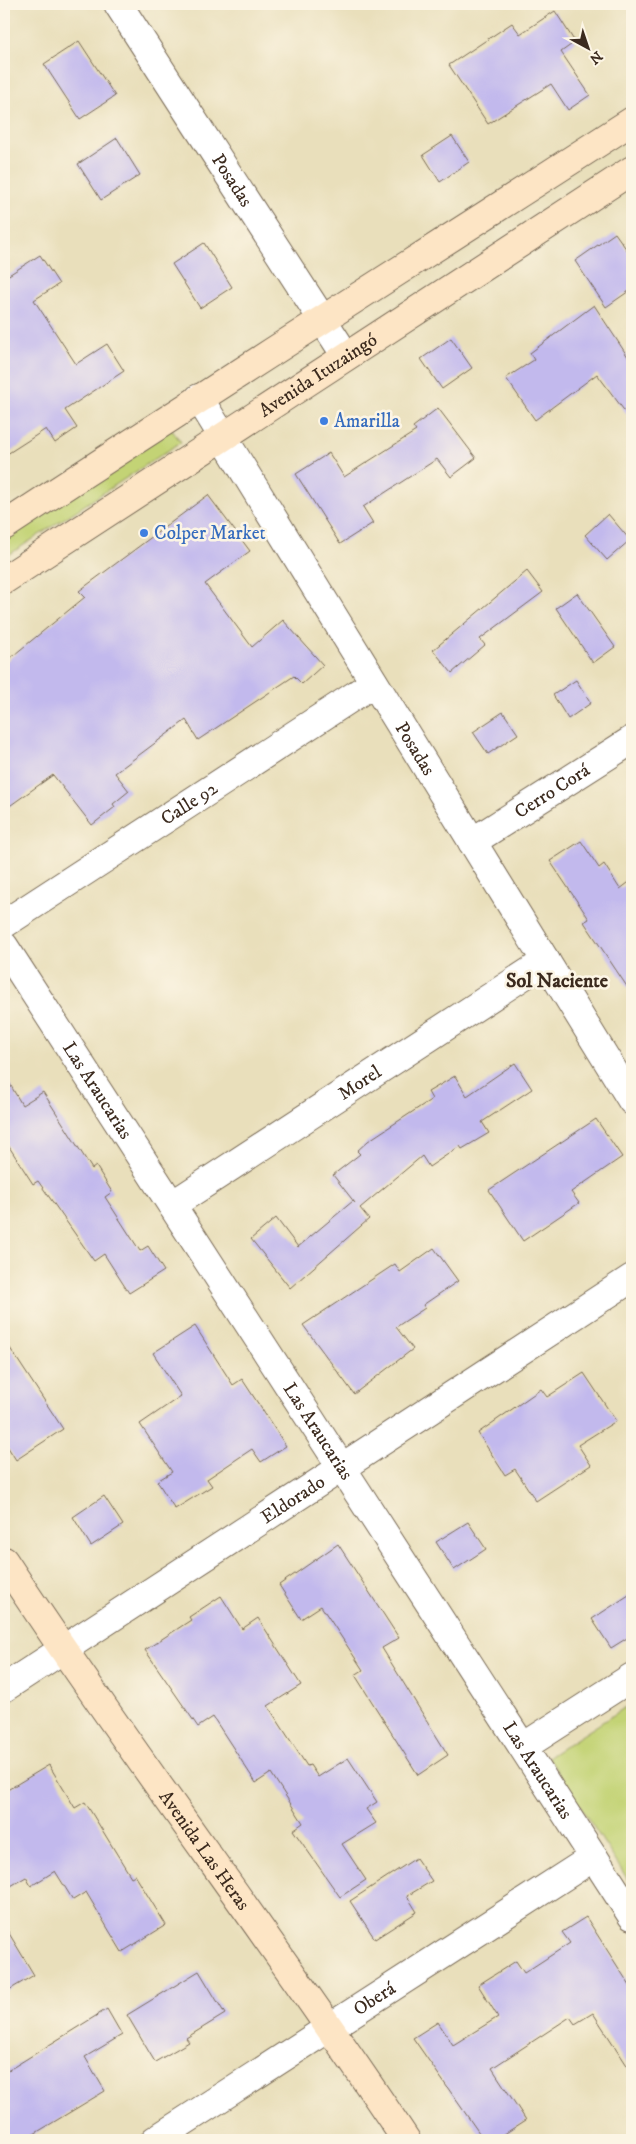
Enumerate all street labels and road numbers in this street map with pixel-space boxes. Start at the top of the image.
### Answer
street label: Posadas [207,150,258,211]
street label: Avenida Ituzaingó [254,328,382,422]
street label: Posadas [390,718,440,780]
street label: Cerro Corá [510,758,594,823]
street label: Calle 92 [157,776,222,830]
street label: Las Araucarias [58,1037,137,1143]
street label: Morel [334,1060,386,1105]
street label: Las Araucarias [278,1378,358,1484]
street label: Eldorado [257,1470,329,1529]
street label: Las Araucarias [498,1717,578,1823]
street label: Avenida Las Heras [154,1786,255,1915]
street label: Oberá [349,1977,400,2021]

